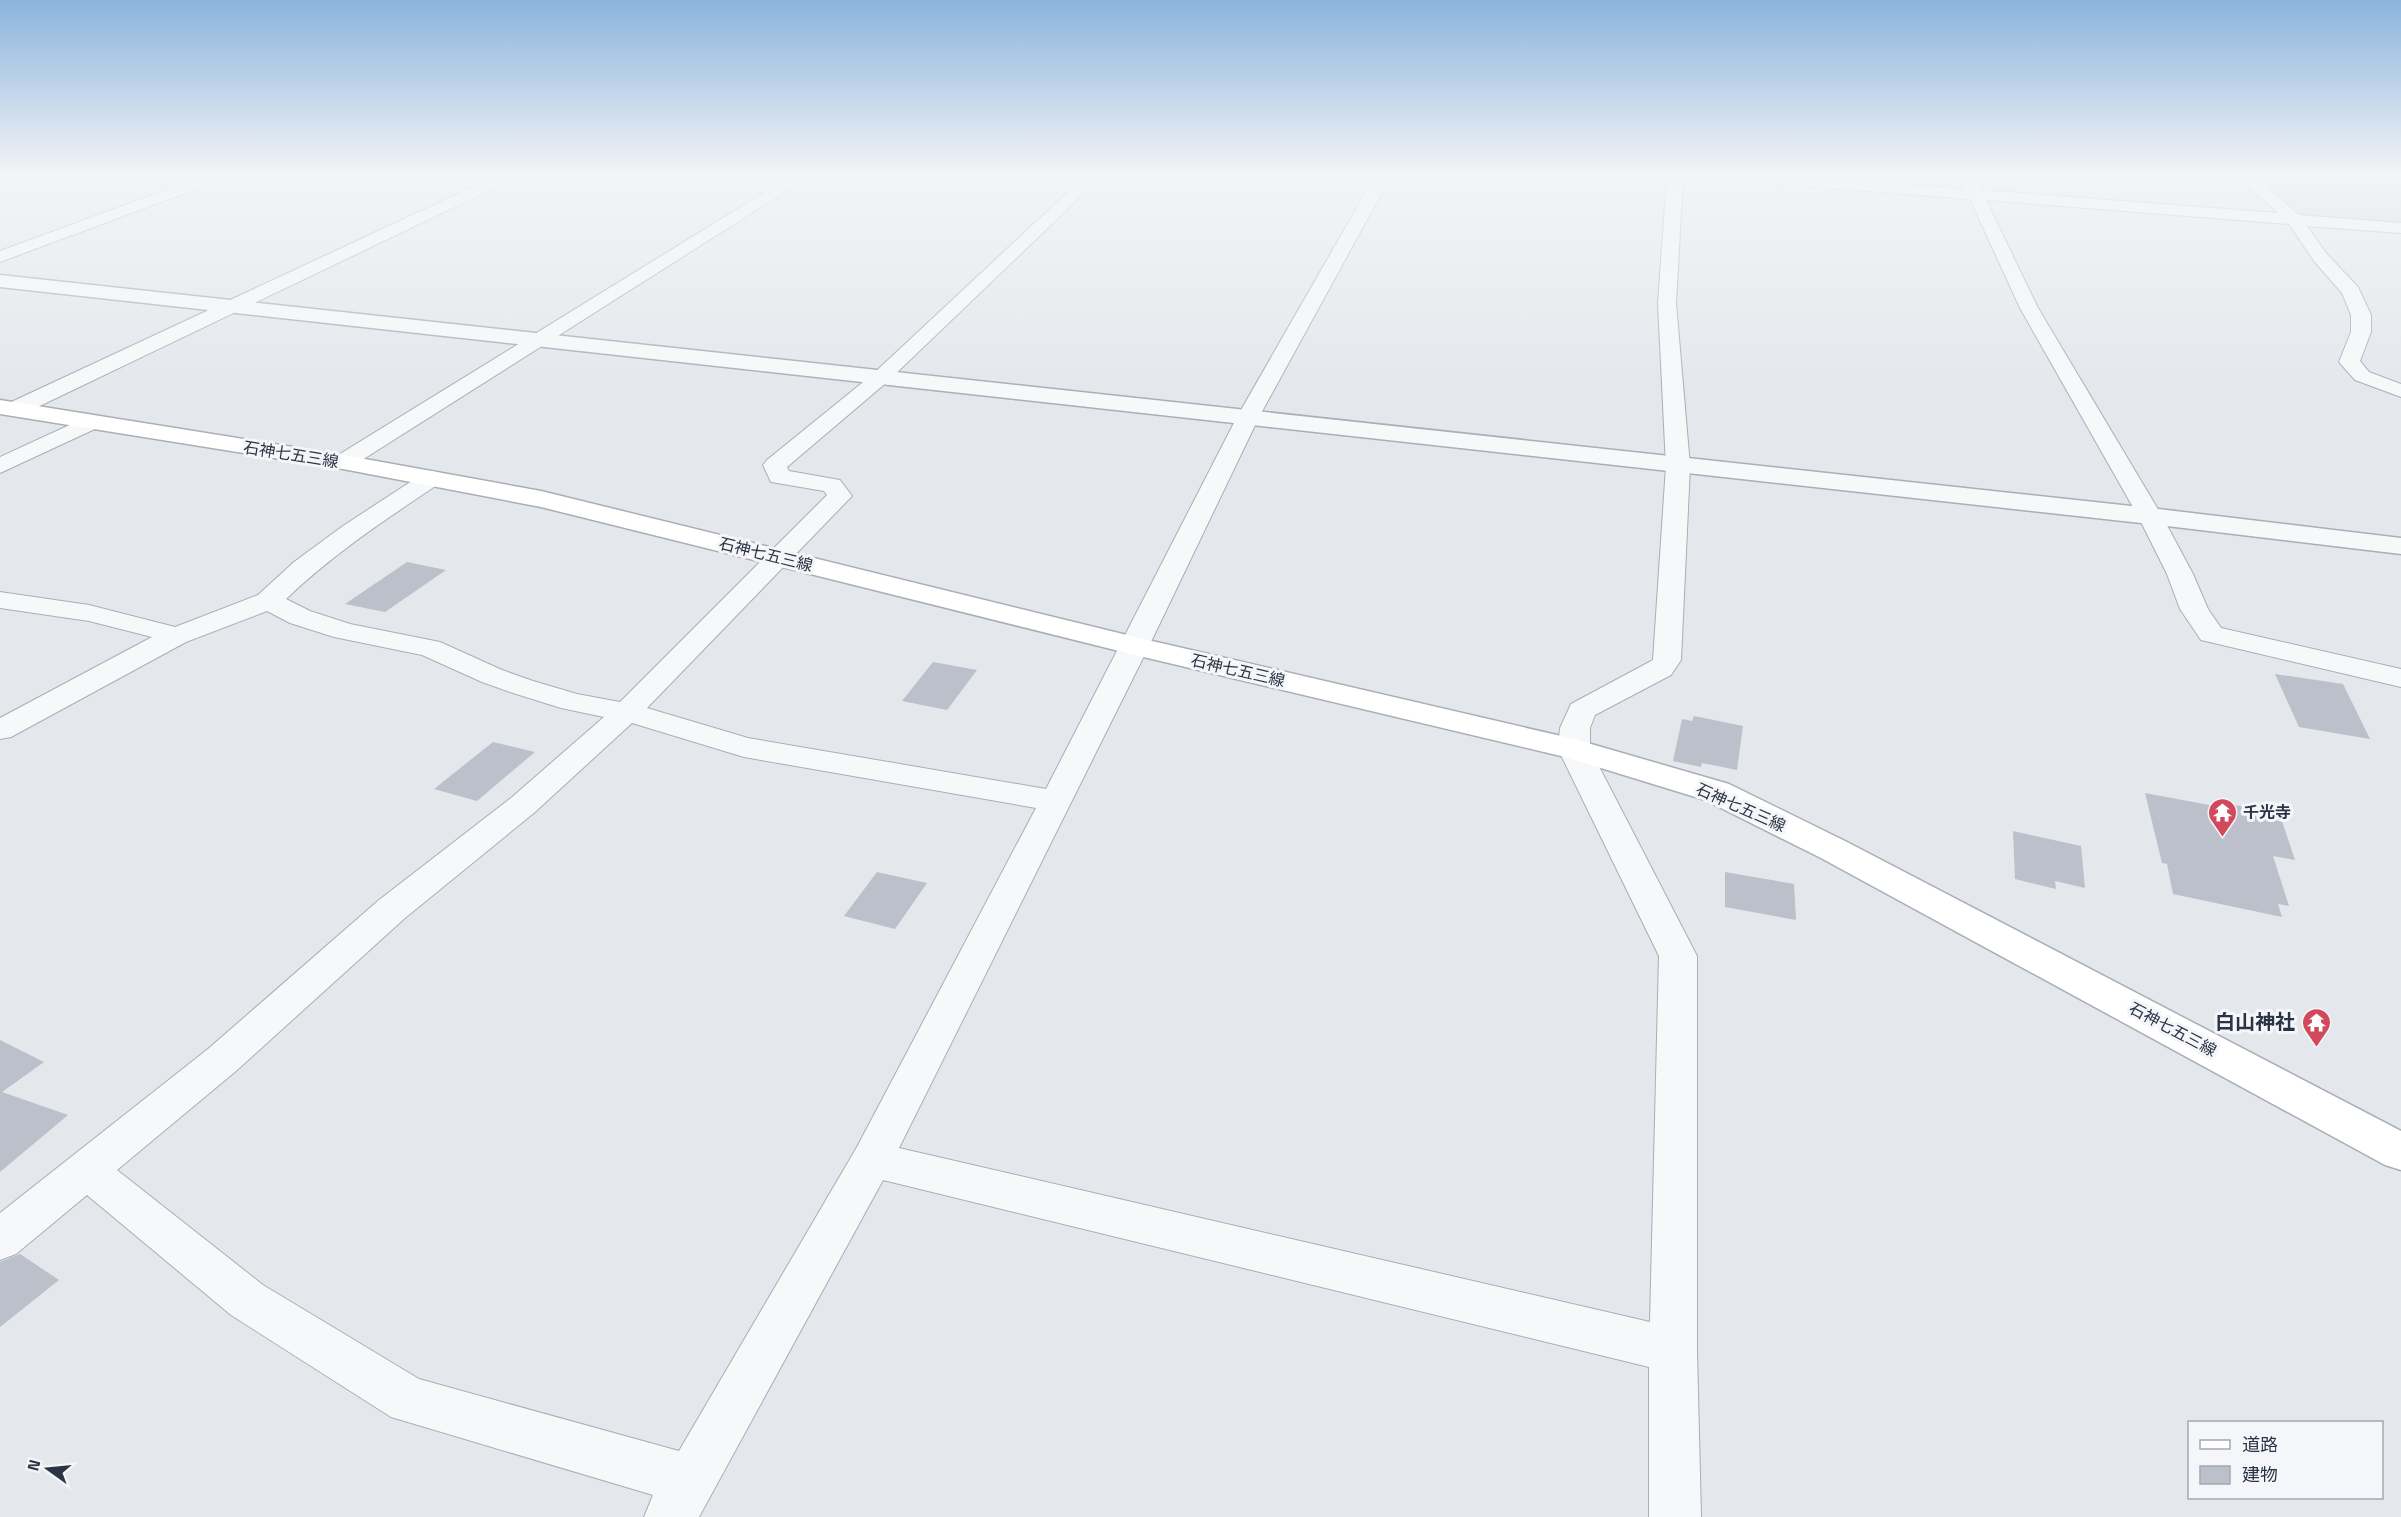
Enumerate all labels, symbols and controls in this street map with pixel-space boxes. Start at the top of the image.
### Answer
street label: 石神七五三線 [242,435,340,473]
street label: 石神七五三線 [717,531,815,577]
street label: 石神七五三線 [1189,648,1287,692]
street label: 石神七五三線 [1692,777,1790,837]
temple icon: 千光寺 [2206,796,2238,838]
place label: 千光寺 [2243,800,2291,824]
street label: 石神七五三線 [2125,996,2221,1062]
place label: 白山神社 [2215,1006,2295,1037]
temple icon: 白山神社 [2300,1006,2332,1048]
legend [2188,1421,2383,1499]
text: 道路 [2242,1431,2278,1458]
north arrow [18,1439,78,1499]
text: N [20,1457,47,1474]
text: 建物 [2242,1461,2278,1488]

